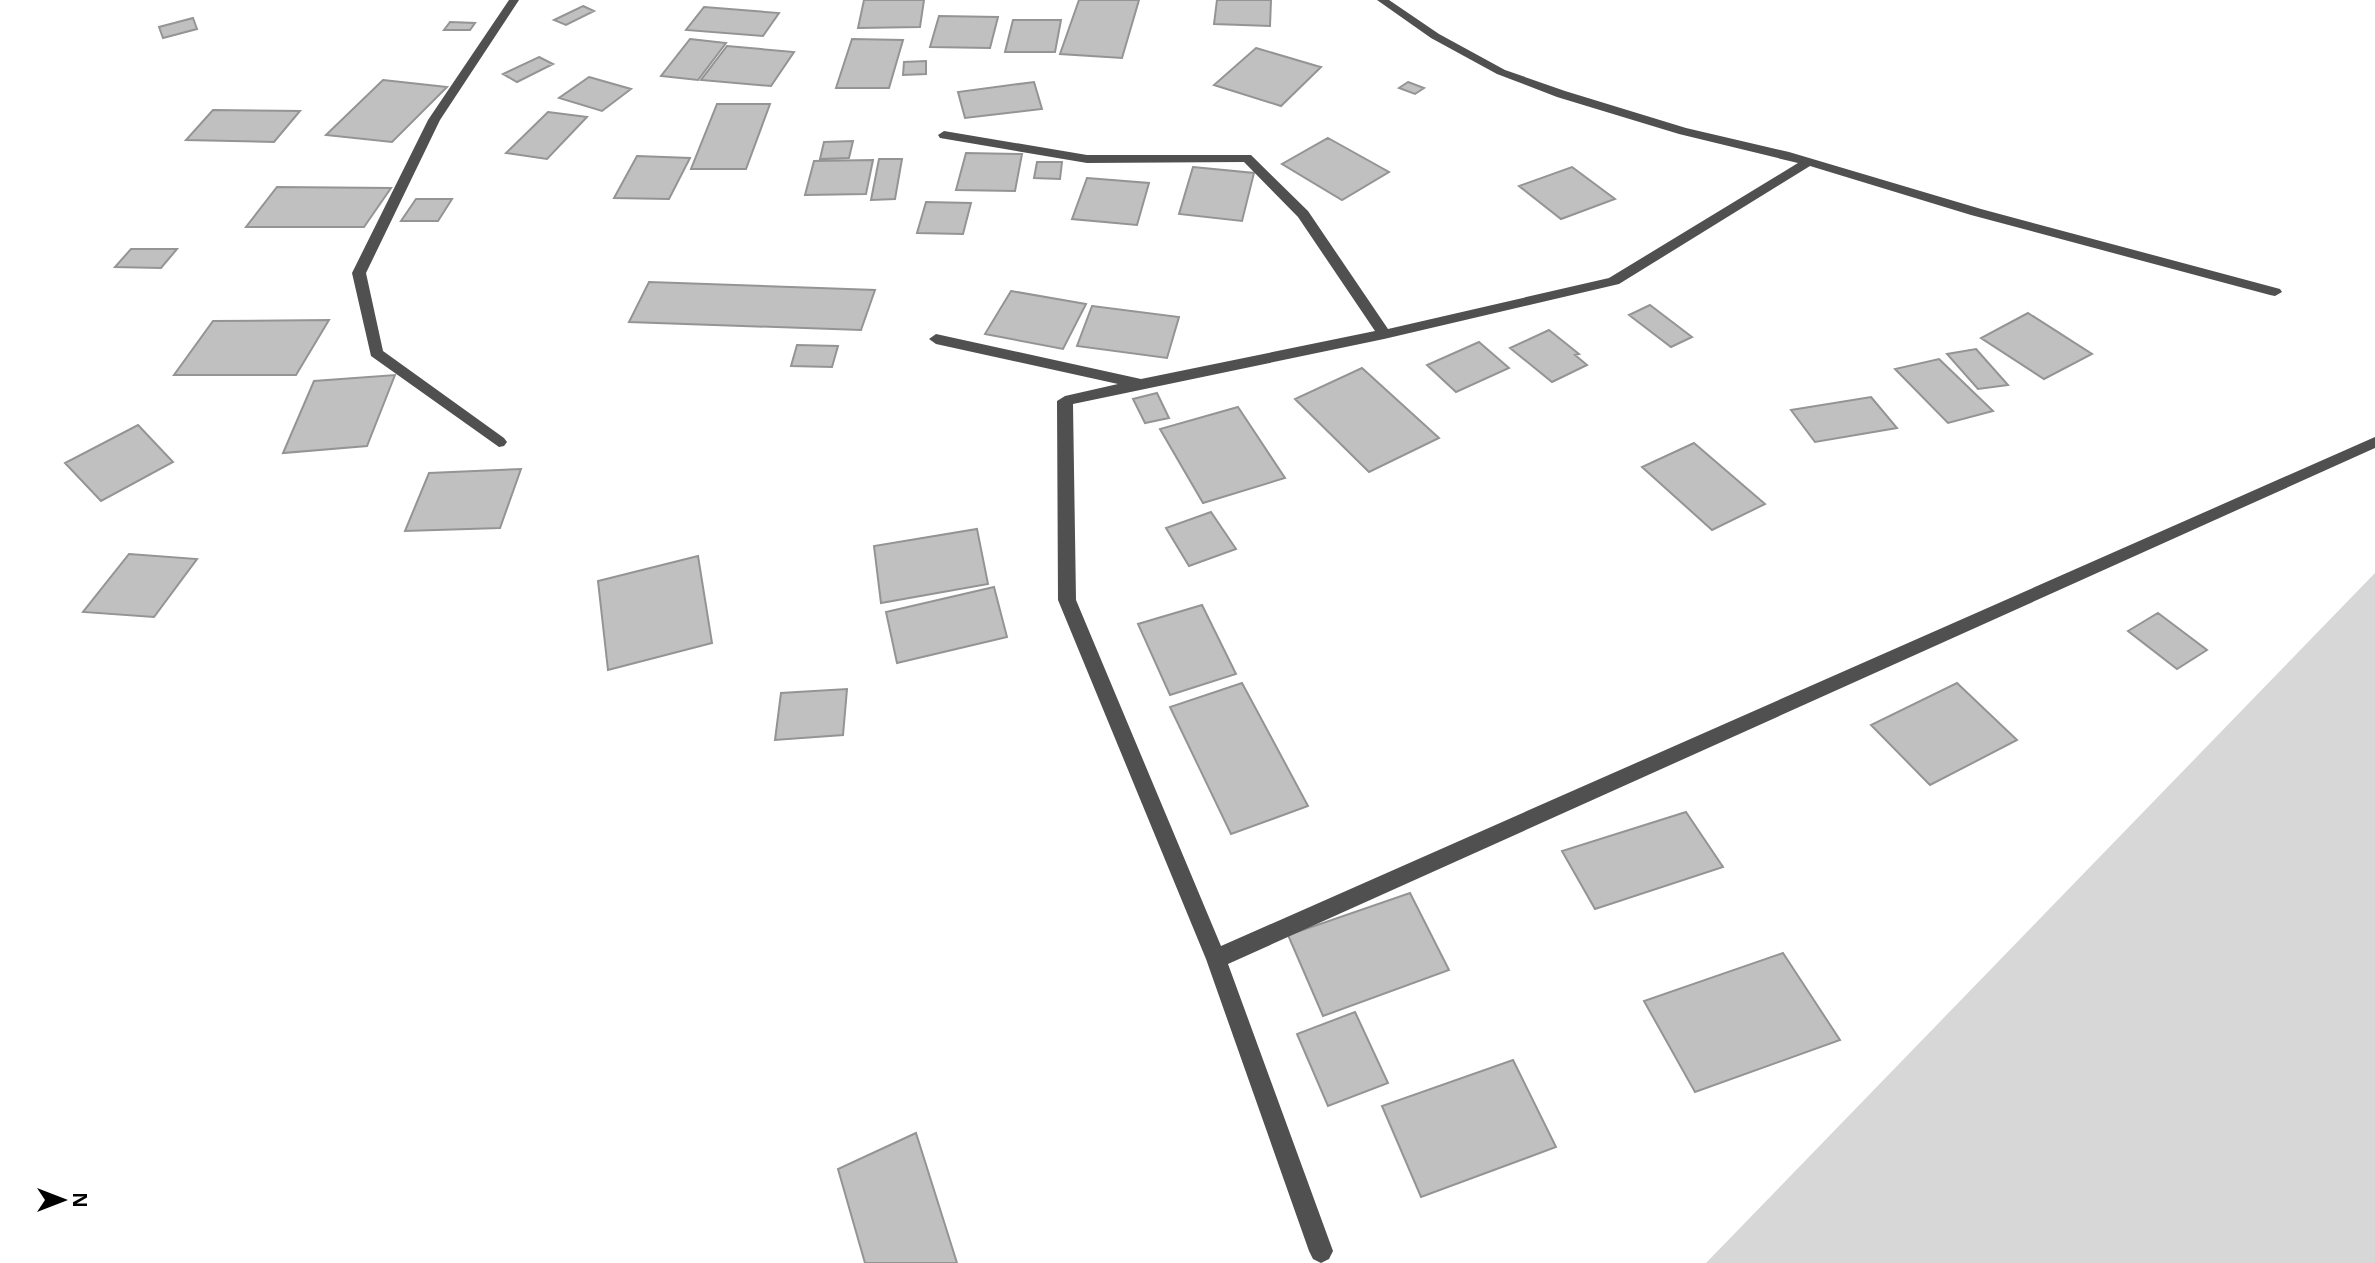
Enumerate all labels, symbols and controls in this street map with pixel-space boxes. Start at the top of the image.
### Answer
north arrow [28,1165,98,1235]
text: N [67,1192,93,1208]

